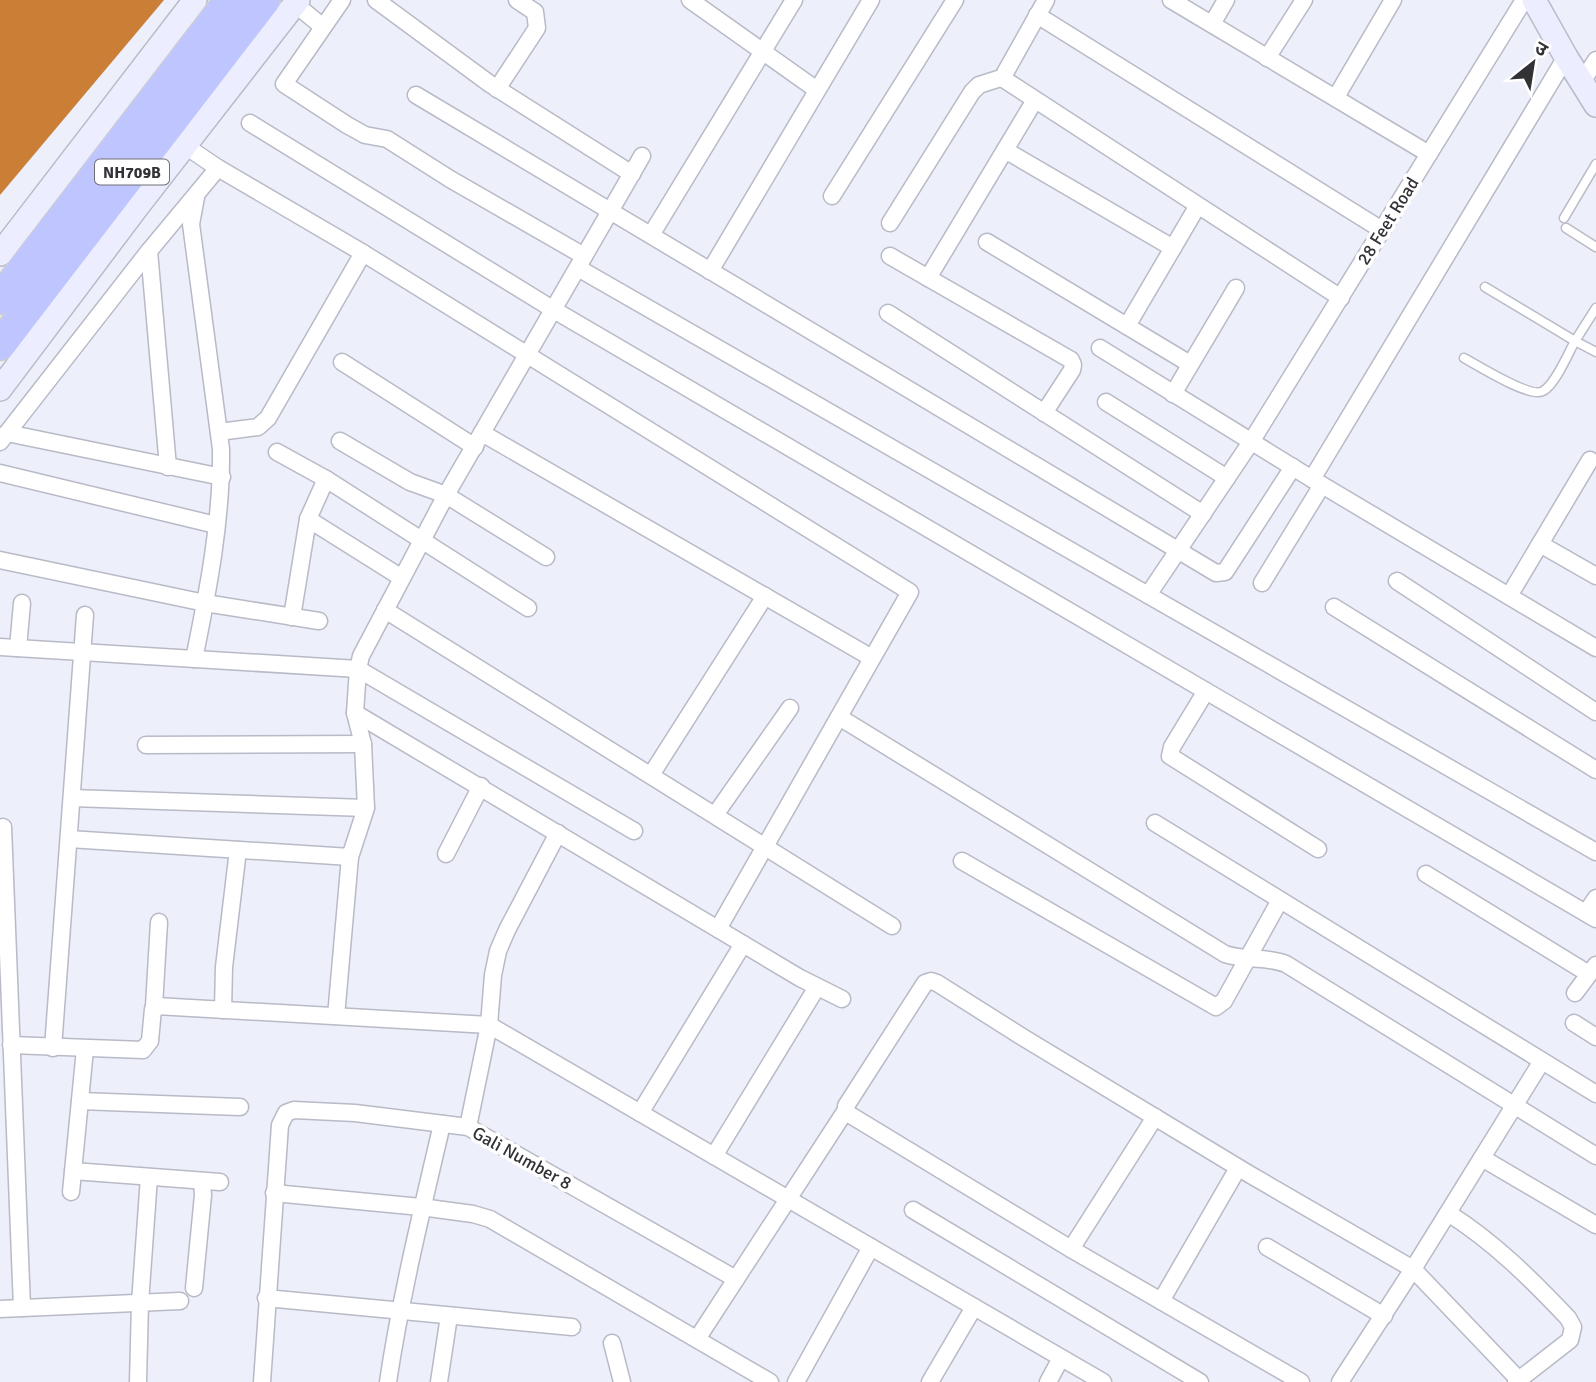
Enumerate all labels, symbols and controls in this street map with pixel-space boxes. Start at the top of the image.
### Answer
north arrow [1498,28,1568,98]
text: उ [1530,36,1553,63]
road number: NH709B [95,160,169,184]
street label: 28 Feet Road [1352,173,1424,269]
street label: Gali Number 8 [469,1122,575,1194]

